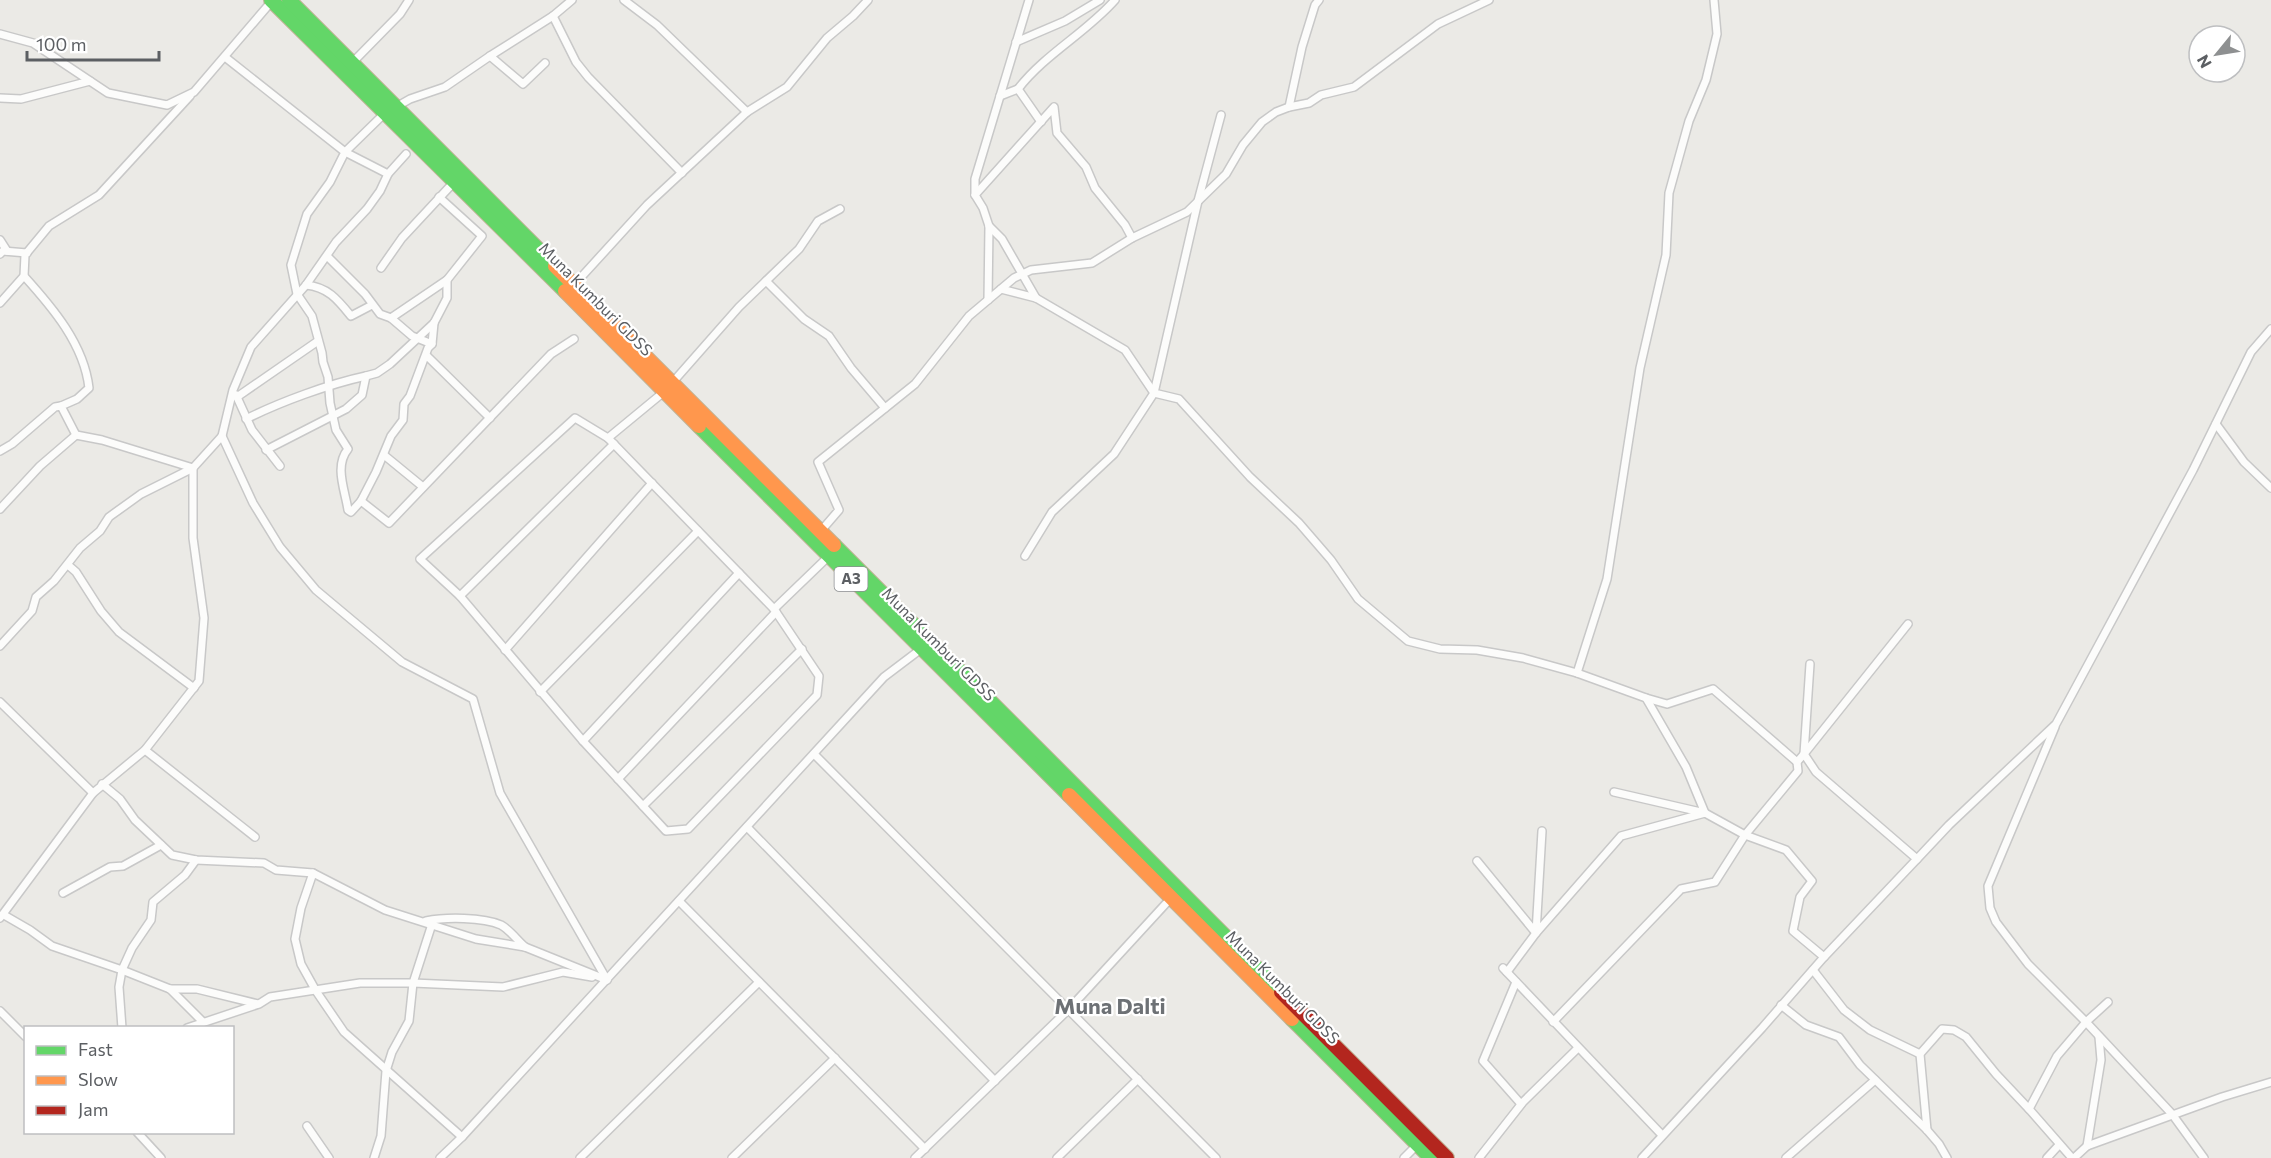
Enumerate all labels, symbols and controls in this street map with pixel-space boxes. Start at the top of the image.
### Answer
scale bar [27,24,159,62]
north arrow [2187,24,2247,84]
text: 100 m [36,33,86,55]
text: N [2192,52,2215,72]
street label: Muna Kumburi GDSS [536,238,657,359]
road number: A3 [834,567,868,591]
street label: Muna Kumburi GDSS [879,583,1000,704]
street label: Muna Kumburi GDSS [1223,926,1344,1047]
district label: Muna Dalti [1054,992,1166,1019]
legend [24,1026,234,1134]
text: Fast [78,1038,113,1060]
text: Slow [78,1068,118,1090]
text: Jam [78,1098,108,1120]

